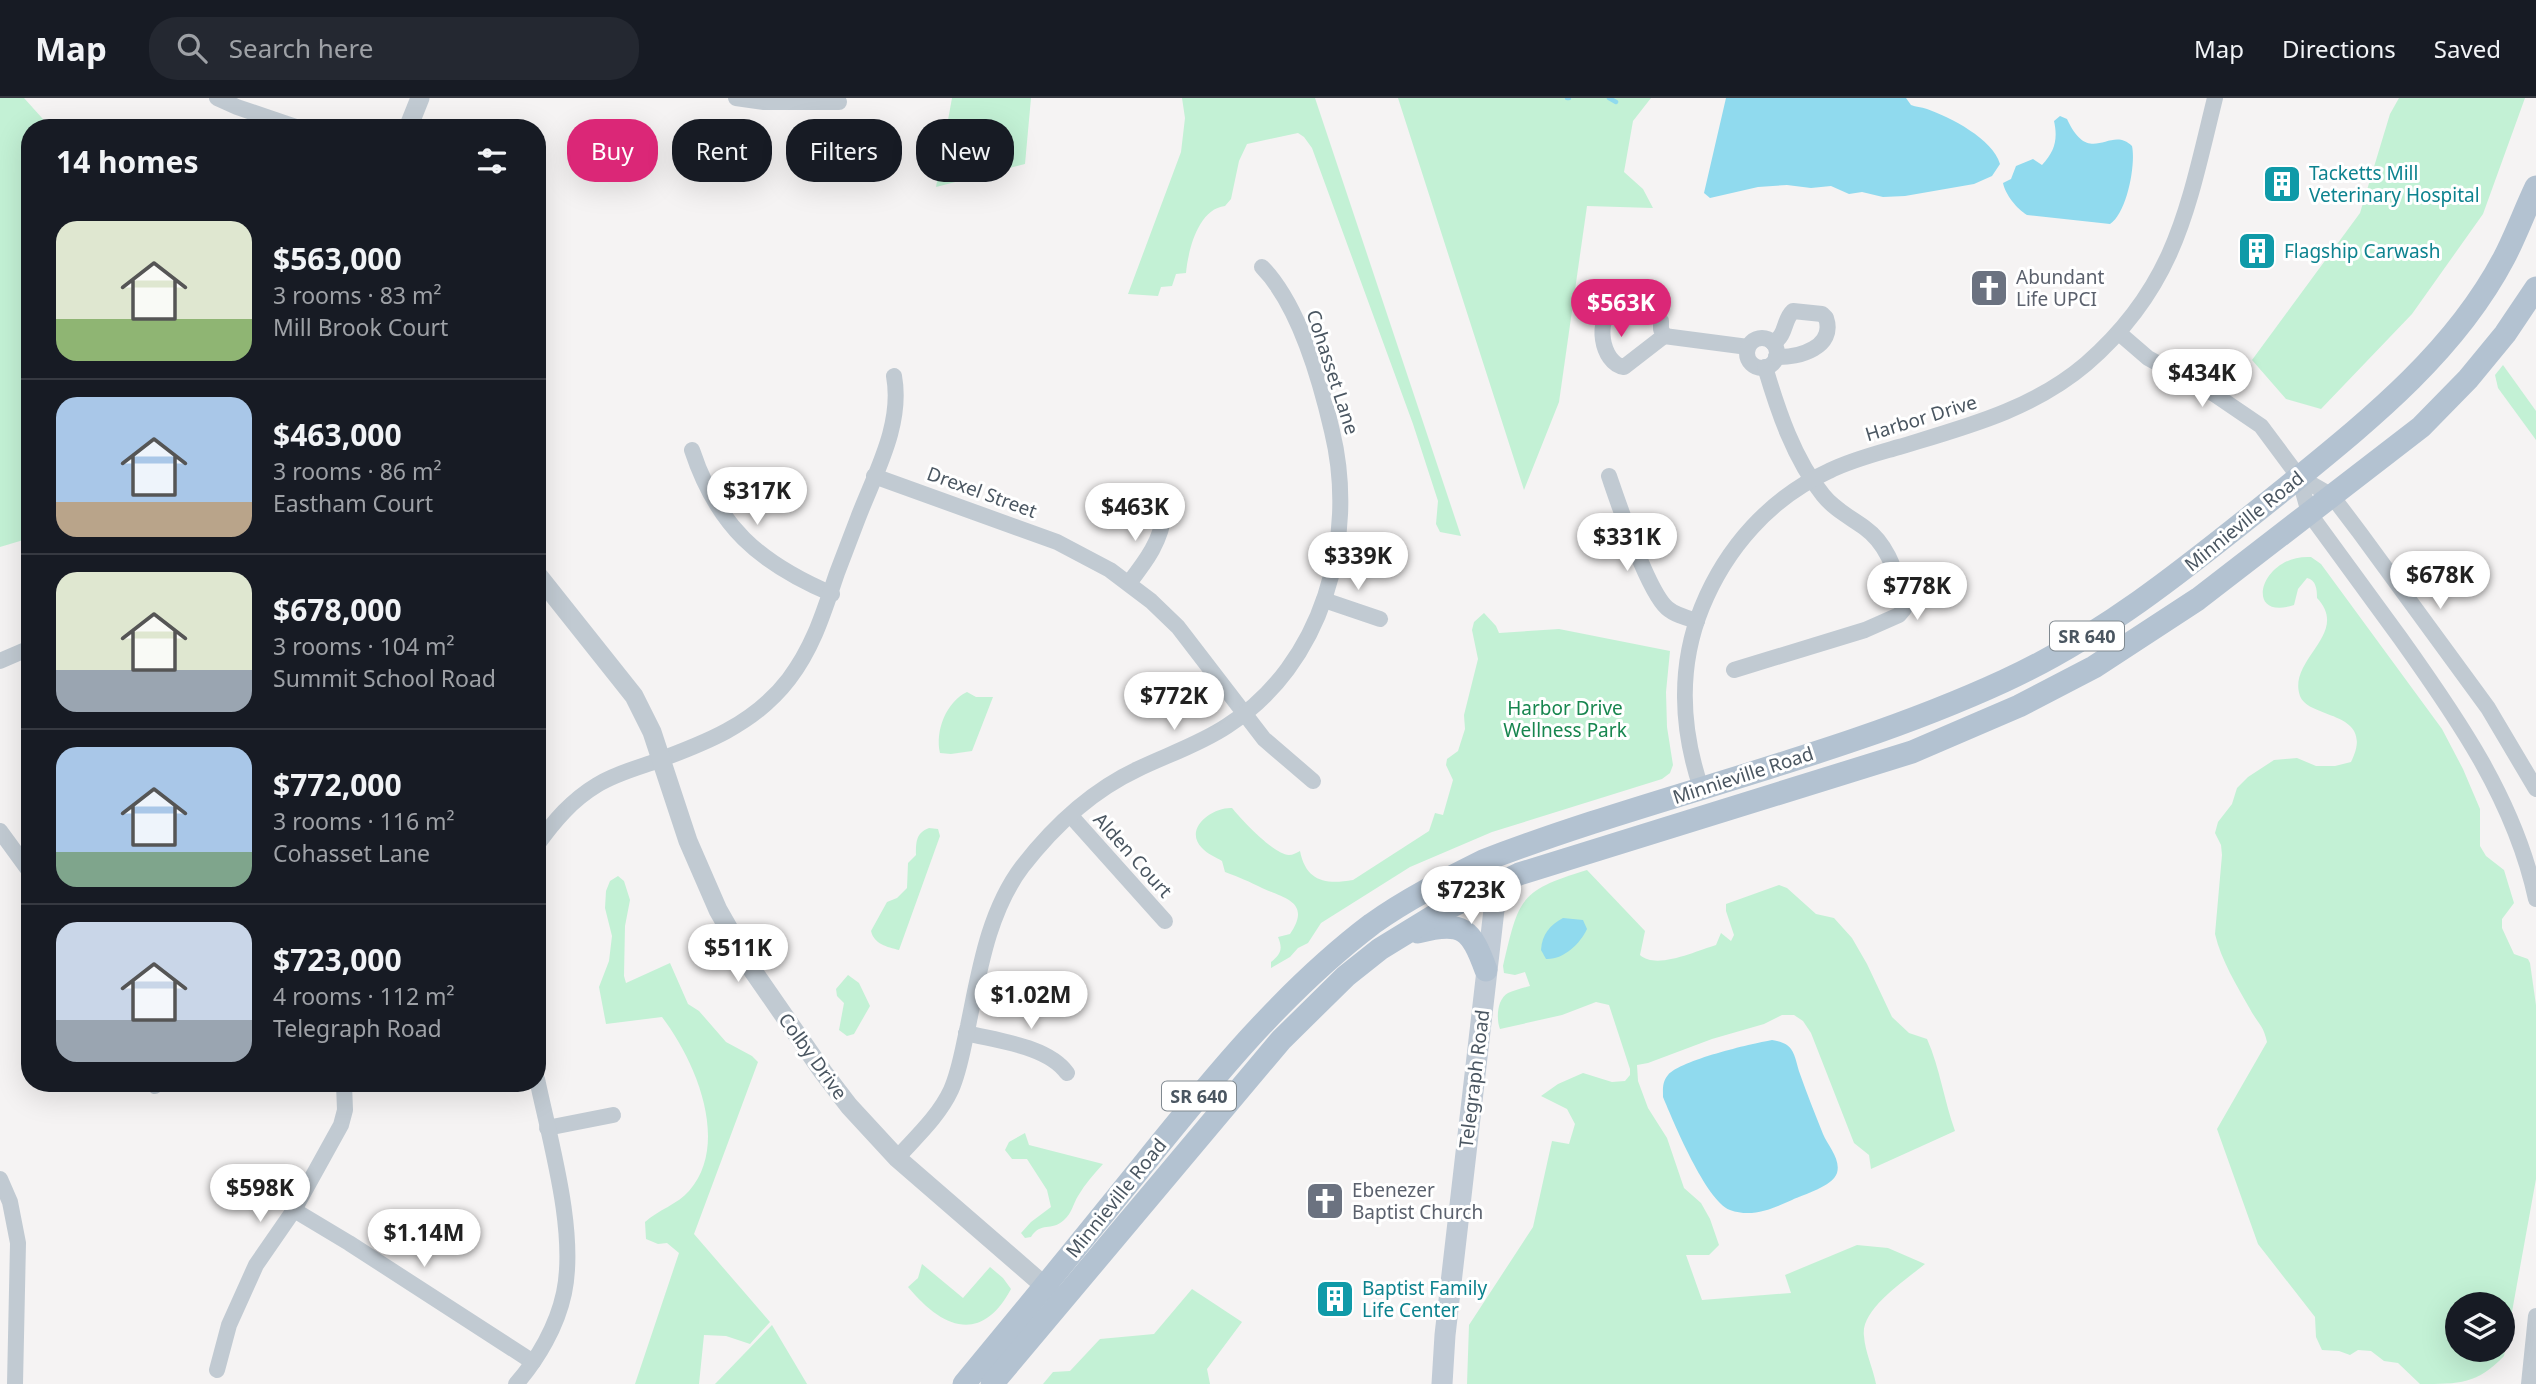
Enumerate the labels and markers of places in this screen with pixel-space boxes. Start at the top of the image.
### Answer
place label: Tacketts Mill Veterinary Hospital [2309,160,2480,208]
building icon: Tacketts Mill Veterinary Hospital [2261,163,2303,205]
building icon: Flagship Carwash [2236,230,2278,272]
place label: Flagship Carwash [2284,238,2440,264]
place label: Abundant Life UPCI [2016,264,2104,312]
church icon: Abundant Life UPCI [1968,267,2010,309]
pin: $563K [1572,280,1670,339]
pin: $434K [2153,350,2251,409]
pin: $317K [708,468,806,527]
pin: $463K [1086,484,1184,543]
pin: $331K [1578,514,1676,573]
pin: $339K [1309,532,1407,592]
pin: $678K [2391,552,2489,611]
pin: $778K [1868,562,1966,622]
pin: $772K [1125,672,1223,732]
pin: $723K [1422,866,1520,926]
pin: $511K [689,924,787,984]
pin: $1.02M [974,972,1088,1031]
pin: $598K [211,1164,309,1224]
place label: Ebenezer Baptist Church [1352,1177,1483,1225]
church icon: Ebenezer Baptist Church [1304,1180,1346,1222]
pin: $1.14M [367,1210,481,1269]
place label: Baptist Family Life Center [1362,1275,1487,1323]
building icon: Baptist Family Life Center [1314,1278,1356,1320]

